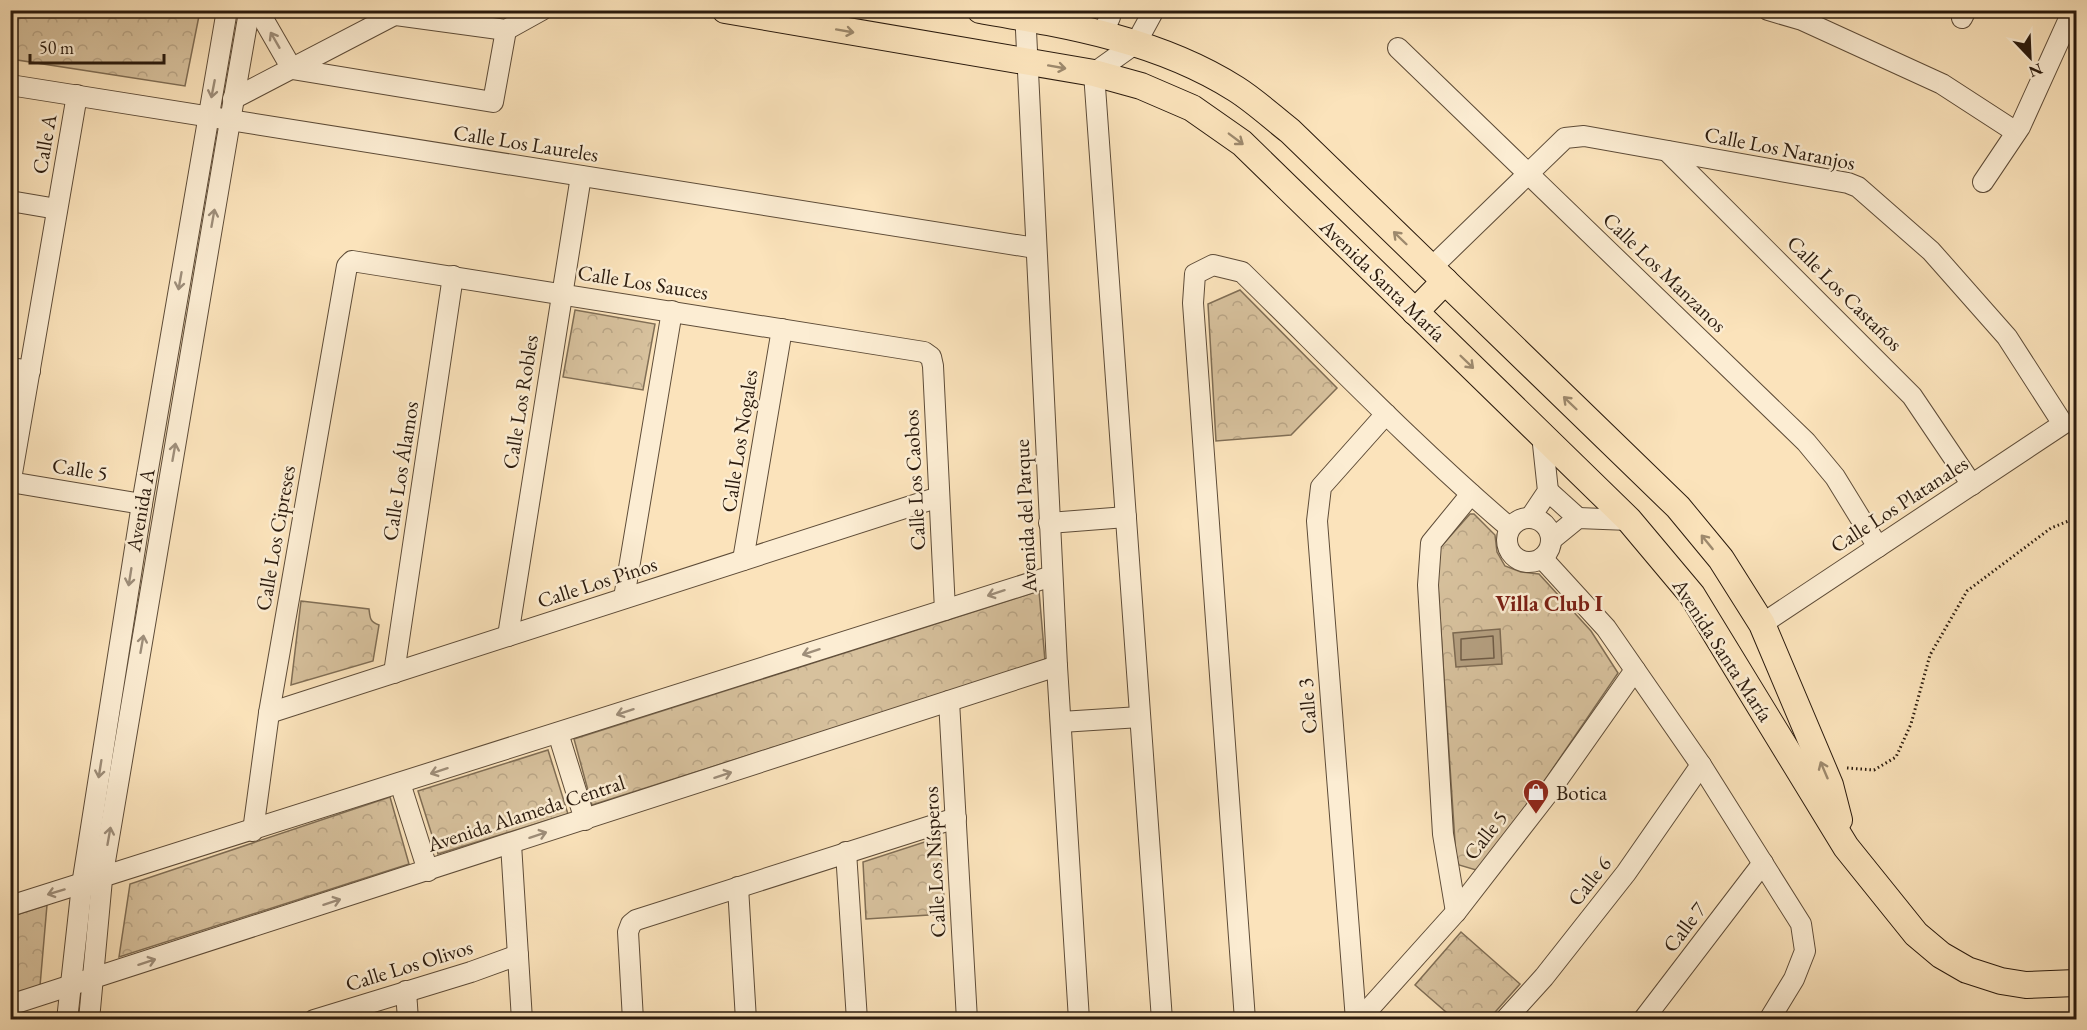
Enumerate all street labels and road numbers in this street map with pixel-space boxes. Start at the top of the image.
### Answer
street label: Calle A [25,112,63,176]
street label: Calle Los Laureles [452,118,601,168]
street label: Calle Los Naranjos [1702,120,1858,176]
street label: Calle Los Manzanos [1597,206,1733,338]
street label: Avenida Santa María [1313,212,1452,348]
street label: Calle Los Castaños [1781,229,1909,357]
street label: Calle Los Sauces [576,258,710,306]
street label: Calle Los Robles [496,333,544,471]
street label: Calle Los Nogales [714,368,764,514]
street label: Calle Los Álamos [376,399,424,543]
street label: Calle Los Caobos [897,409,931,551]
street label: Avenida del Parque [1007,439,1043,594]
street label: Calle Los Platanales [1825,449,1973,559]
street label: Calle 5 [50,451,110,487]
street label: Calle Los Cipreses [249,463,301,613]
street label: Avenida A [119,466,161,555]
street label: Calle Los Pinos [534,550,661,614]
street label: Avenida Santa María [1666,573,1780,727]
street label: Calle 3 [1291,677,1323,735]
street label: Avenida Alameda Central [423,768,628,858]
street label: Calle Los Nísperos [917,786,951,938]
street label: Calle 5 [1457,805,1513,865]
street label: Calle 6 [1561,851,1617,911]
street label: Calle 7 [1656,896,1712,957]
street label: Calle Los Olivos [342,933,476,997]

